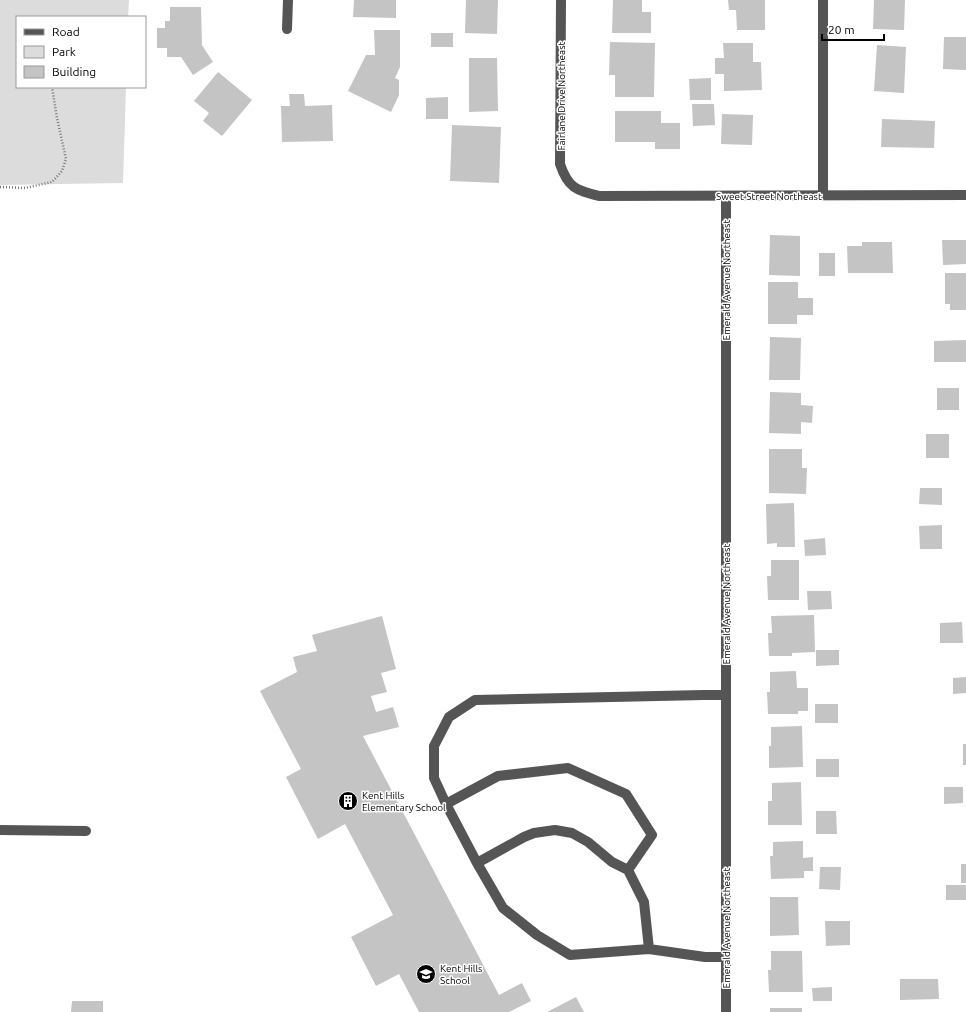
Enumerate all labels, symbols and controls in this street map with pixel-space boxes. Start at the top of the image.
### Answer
legend [16,16,146,88]
scale bar [822,16,884,42]
text: 20 m [828,23,855,36]
text: Road [52,25,80,38]
street label: Fairlane Drive Northeast [556,42,567,150]
text: Park [52,45,76,58]
text: Building [52,65,96,78]
street label: Sweet Street Northeast [716,191,822,202]
street label: Emerald Avenue Northeast [721,220,732,340]
street label: Emerald Avenue Northeast [721,544,732,664]
building icon: Kent Hills Elementary School [337,790,359,812]
place label: Kent Hills Elementary School [362,790,446,813]
street label: Emerald Avenue Northeast [721,868,732,988]
school or university icon: Kent Hills School [415,963,437,985]
place label: Kent Hills School [440,963,482,986]

